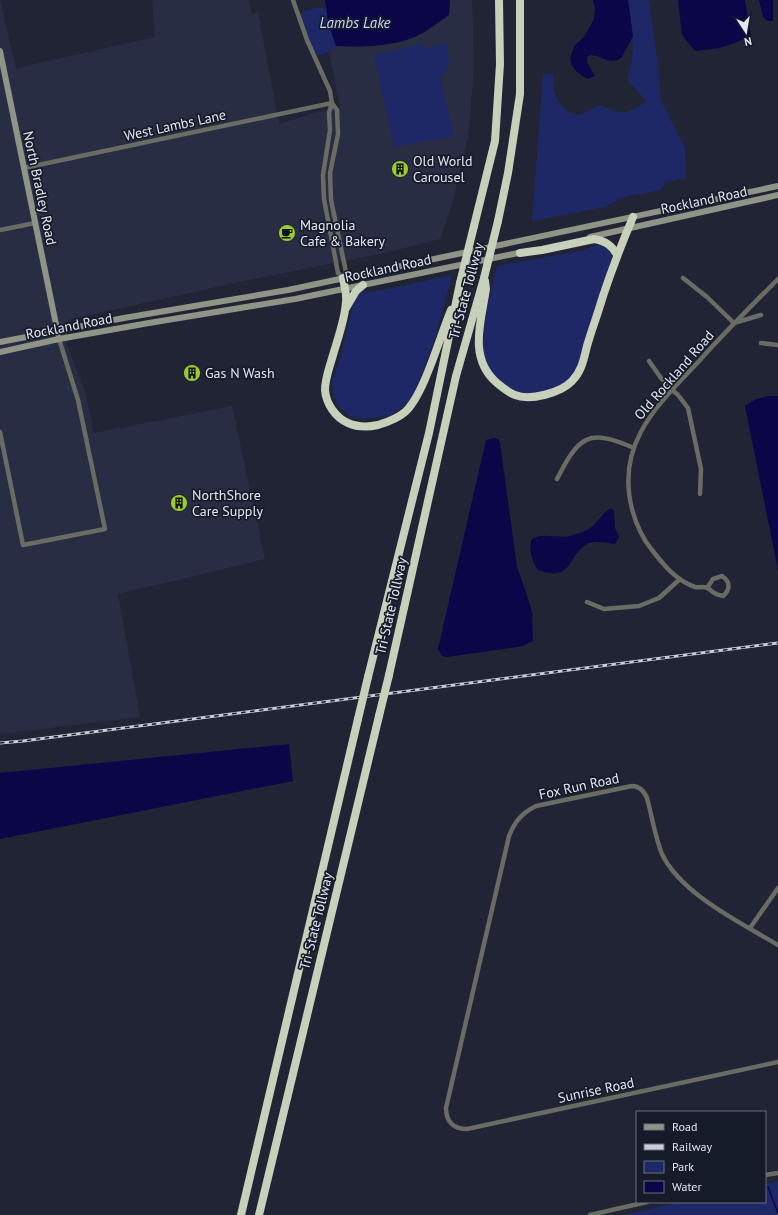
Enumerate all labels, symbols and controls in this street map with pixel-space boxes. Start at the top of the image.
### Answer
north arrow [726,12,766,52]
water label: Lambs Lake [320,13,391,32]
text: N [743,34,753,49]
street label: West Lambs Lane [122,105,228,145]
street label: North Bradley Road [19,129,61,247]
place label: Old World Carousel [413,152,473,186]
building icon: Old World Carousel [390,159,410,179]
street label: Rockland Road [659,182,749,218]
place label: Magnolia Cafe & Bakery [300,216,386,250]
cafe icon: Magnolia Cafe & Bakery [277,223,297,243]
street label: Tri-State Tollway [444,240,488,341]
street label: Rockland Road [343,250,433,286]
street label: Rockland Road [24,309,114,343]
street label: Old Rockland Road [630,327,718,423]
building icon: Gas N Wash [182,363,202,383]
place label: Gas N Wash [205,364,275,382]
place label: NorthShore Care Supply [192,486,264,520]
building icon: NorthShore Care Supply [169,493,189,513]
street label: Tri-State Tollway [371,555,411,656]
street label: Fox Run Road [537,769,621,803]
street label: Tri-State Tollway [295,870,337,971]
street label: Sunrise Road [556,1073,636,1107]
legend [636,1111,766,1203]
text: Road [672,1119,697,1134]
text: Railway [672,1139,712,1154]
text: Park [672,1159,694,1174]
text: Water [672,1179,702,1194]

